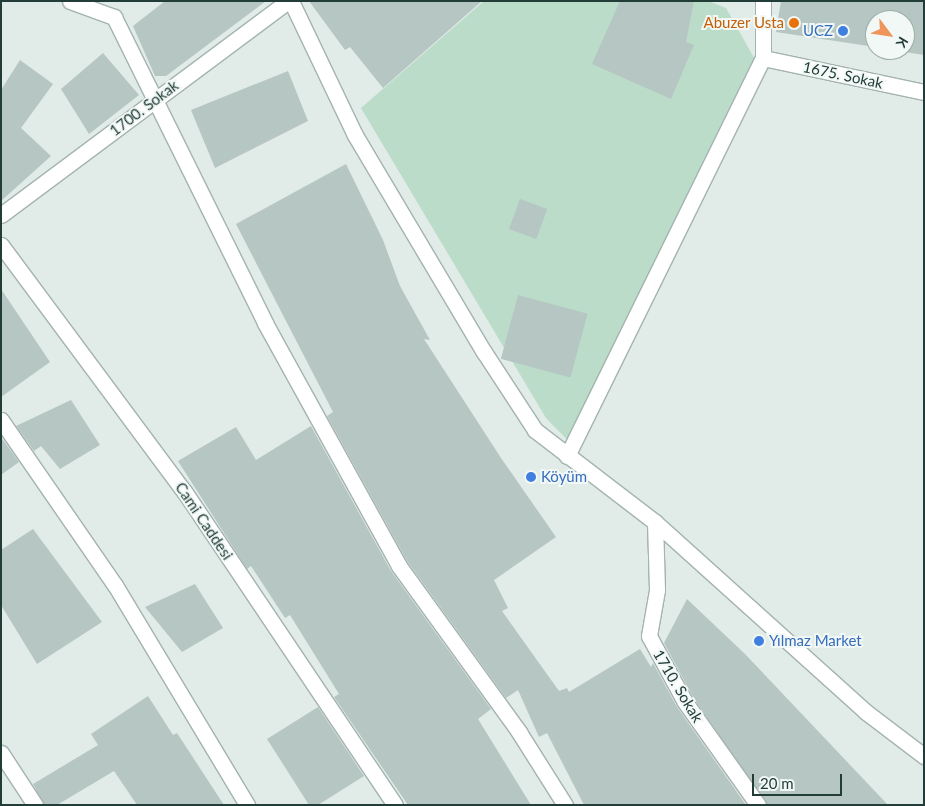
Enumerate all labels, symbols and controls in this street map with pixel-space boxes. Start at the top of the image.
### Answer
north arrow [865,10,915,60]
place label: Abuzer Usta [703,14,784,32]
marker: Abuzer Usta [788,17,800,29]
place label: UCZ [803,22,833,40]
marker: UCZ [837,25,849,37]
text: K [893,34,912,51]
street label: 1675. Sokak [801,58,885,92]
street label: 1700. Sokak [106,76,182,140]
place label: Köyüm [541,468,587,486]
marker: Köyüm [525,471,537,483]
street label: Cami Caddesi [172,479,236,563]
place label: Yılmaz Market [769,632,862,650]
marker: Yılmaz Market [753,635,765,647]
street label: 1710. Sokak [649,646,707,726]
scale bar [755,764,845,796]
text: 20 m [760,774,794,792]

